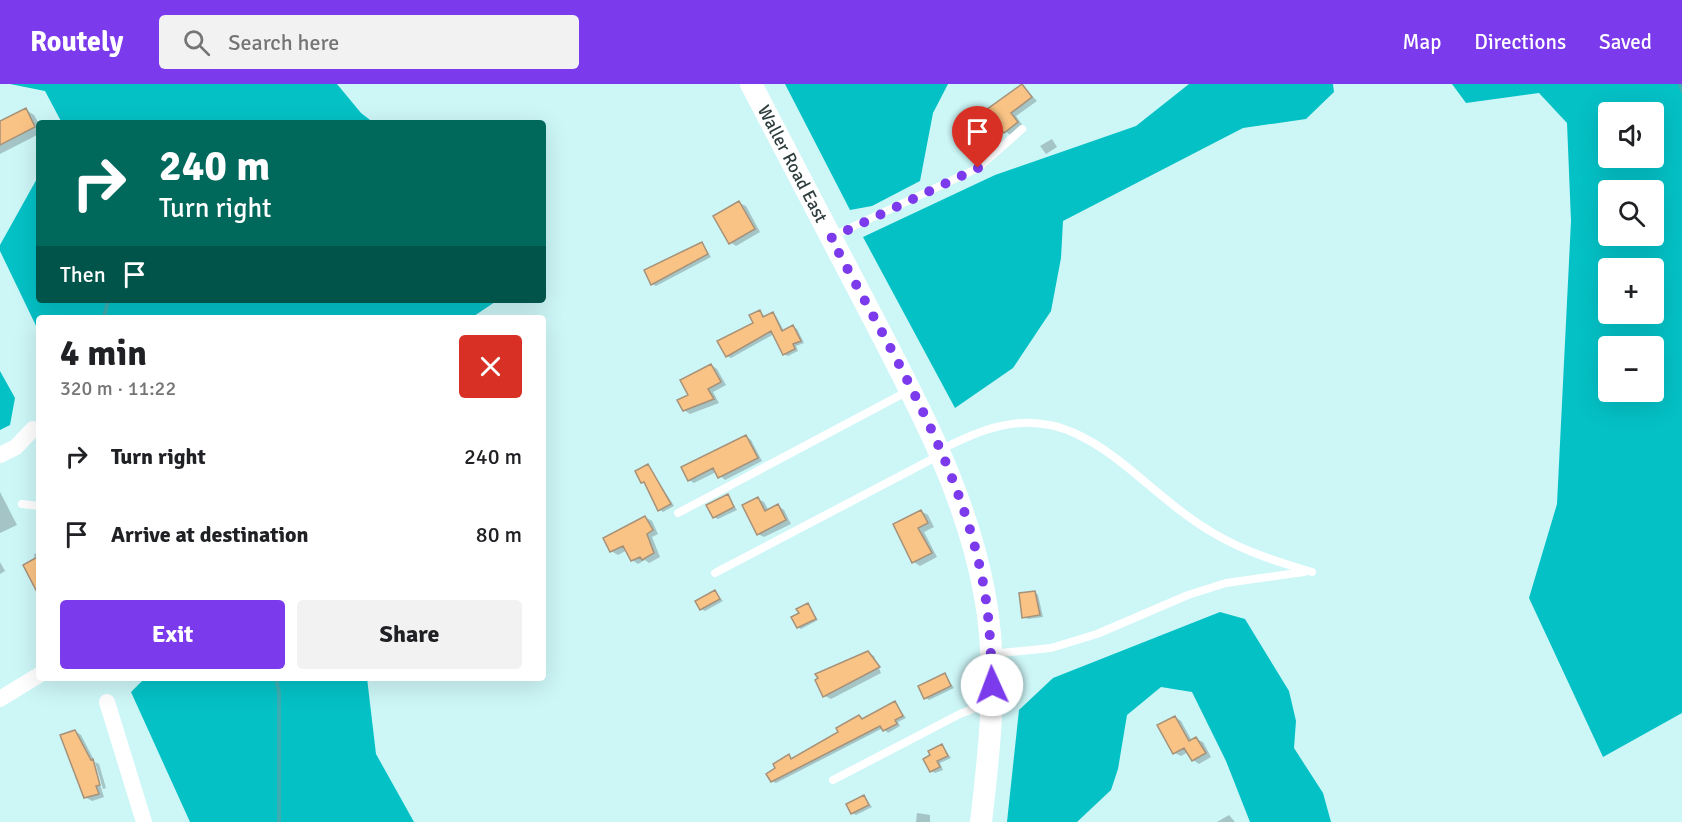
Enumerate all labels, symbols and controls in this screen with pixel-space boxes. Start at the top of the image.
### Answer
search box [159,15,579,69]
text: Routely [30,25,123,59]
icon: search [180,26,213,59]
text: Search here [228,29,339,56]
text: Map [1403,29,1441,55]
text: Directions [1474,29,1566,55]
text: Saved [1599,29,1652,55]
street label: Waller Road East [753,101,832,226]
map controls [1598,102,1664,402]
button: sound [1598,102,1664,168]
pin [952,106,1003,168]
icon: arrive [961,115,994,148]
text: 240 m [159,141,270,192]
icon: right [60,144,138,222]
button: search [1598,180,1664,246]
text: Turn right [159,192,272,225]
icon: arrive [118,258,151,291]
button: + [1598,258,1664,324]
text: Then [60,261,106,288]
text: 4 min [60,331,147,376]
button: close [459,335,522,398]
button: − [1598,336,1664,402]
text: 320 m · 11:22 [60,376,176,401]
icon: right [60,440,93,473]
text: Turn right [111,443,206,470]
text: 240 m [464,443,522,470]
icon: arrive [60,518,93,551]
text: Arrive at destination [111,521,308,548]
text: 80 m [476,521,522,548]
button: Exit [60,600,285,669]
button: Share [297,600,522,669]
position arrow [960,653,1024,717]

